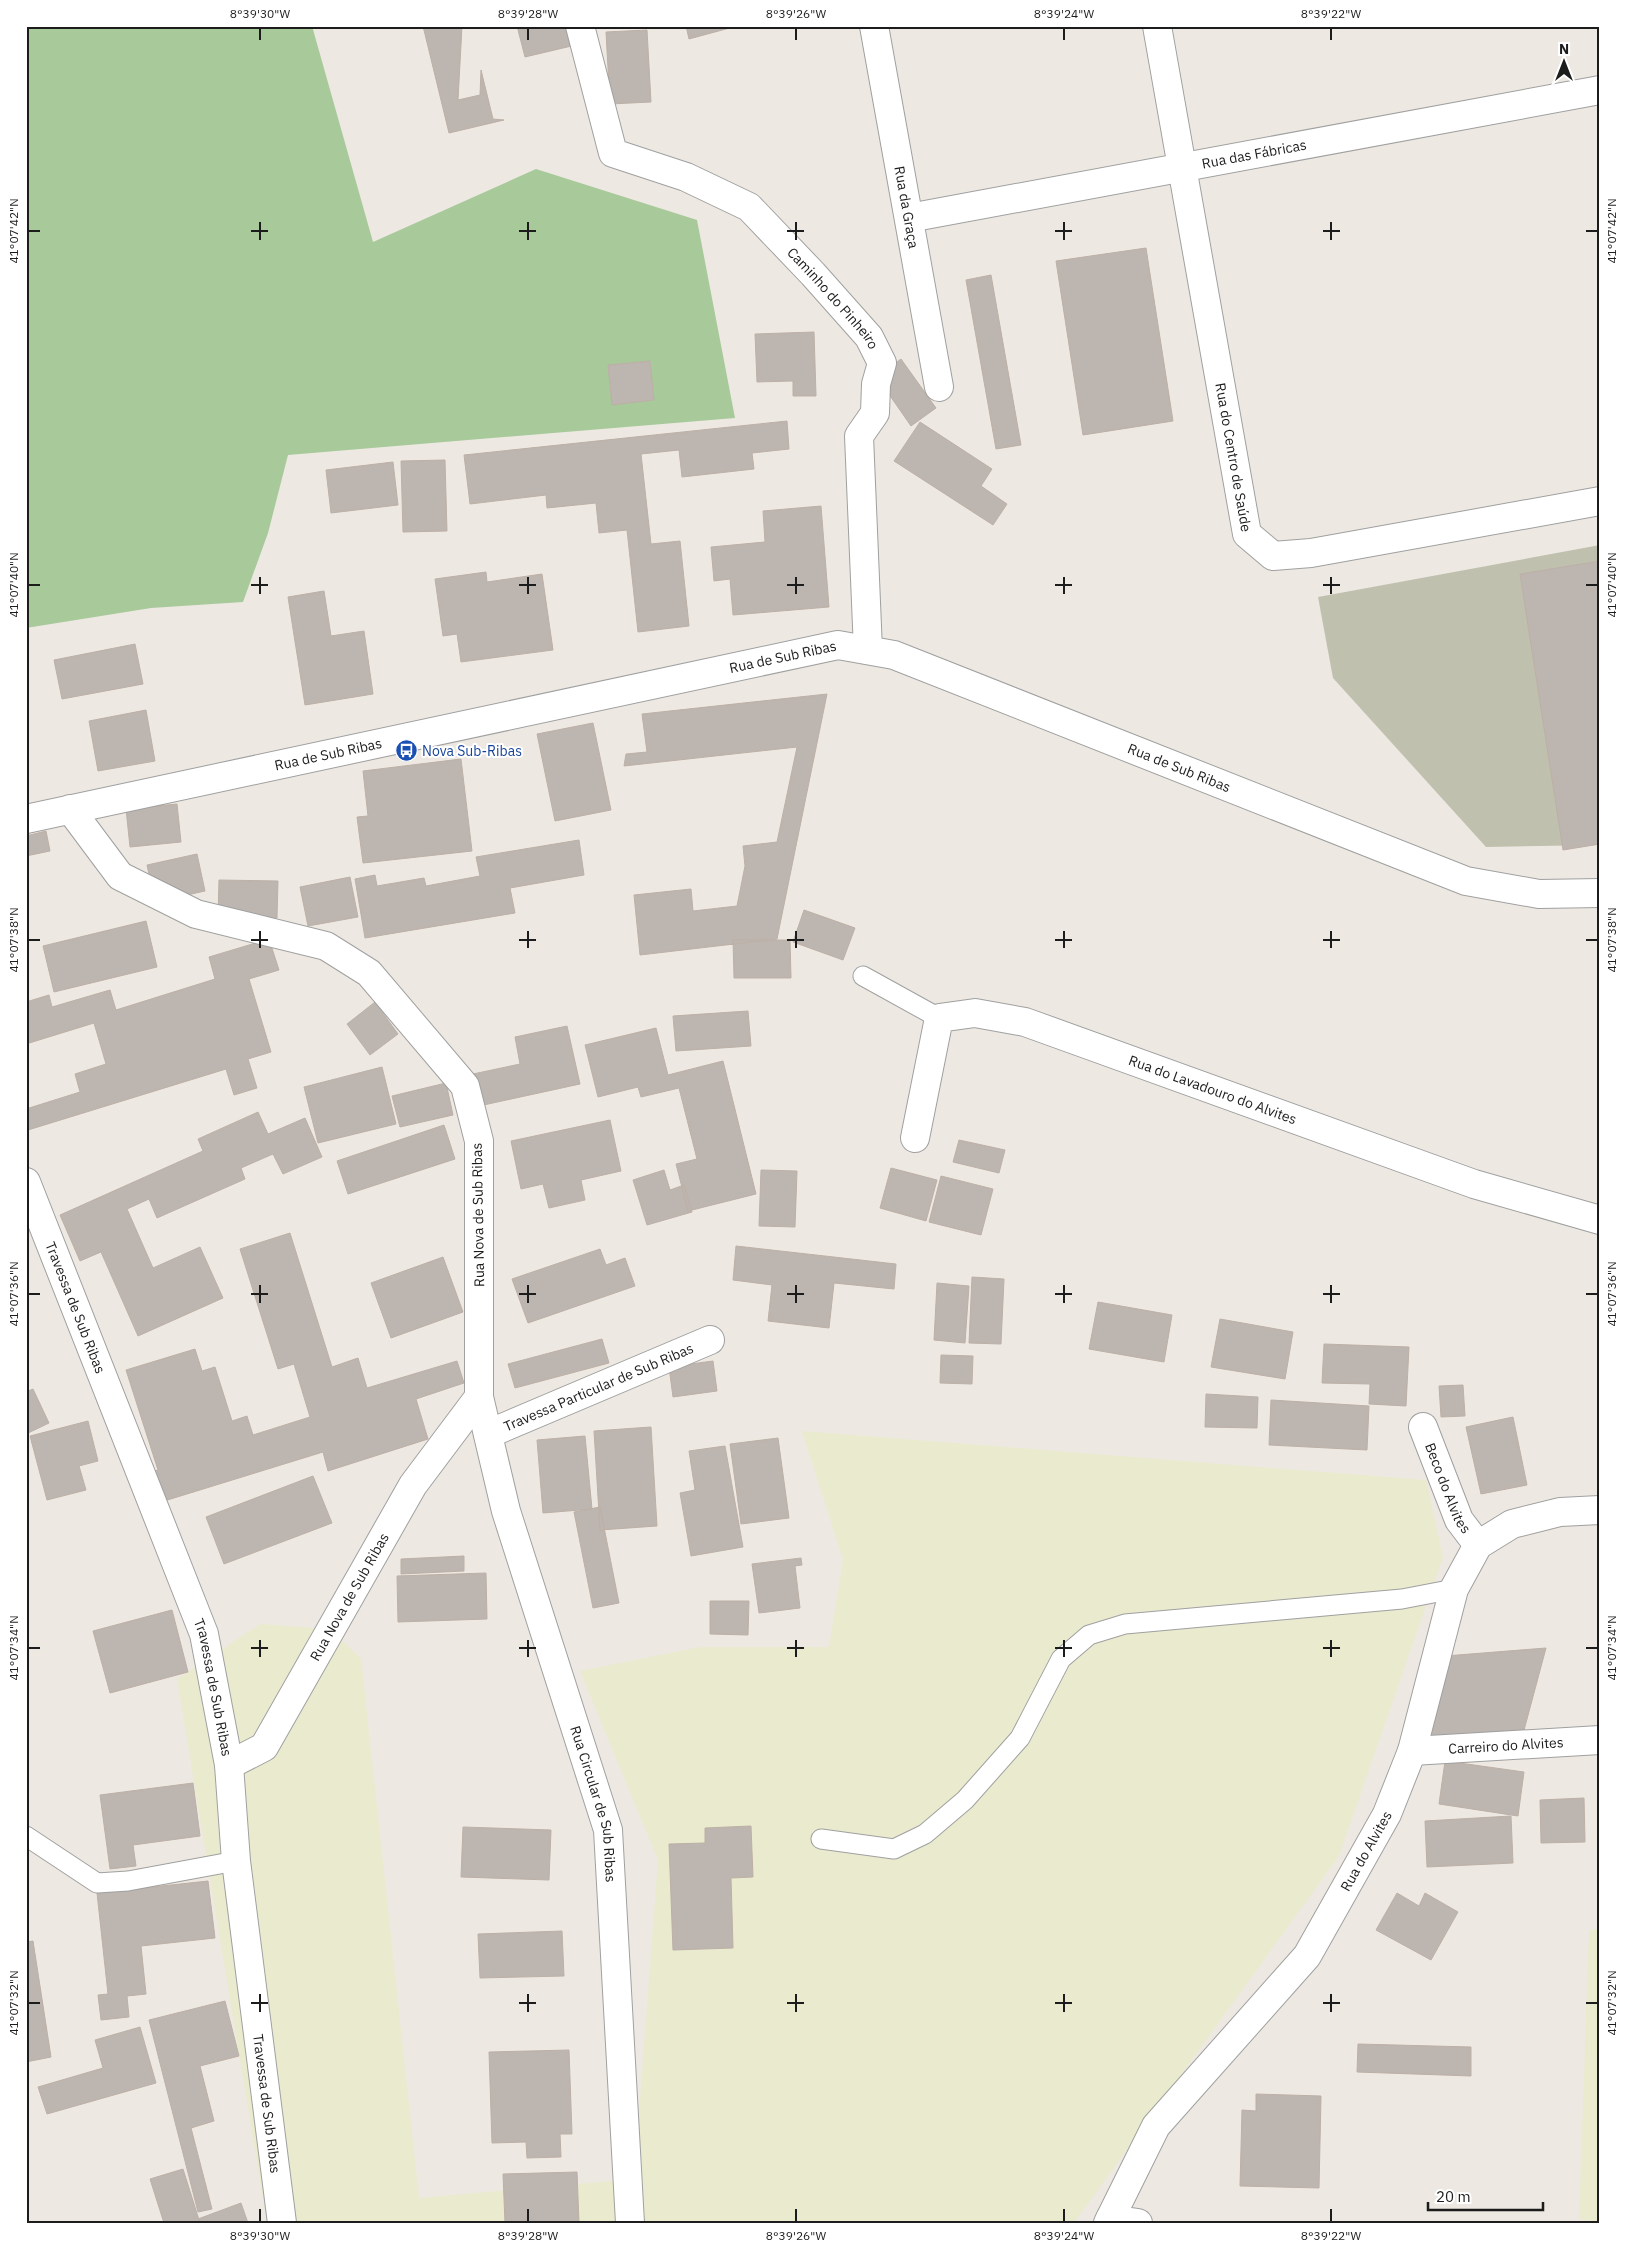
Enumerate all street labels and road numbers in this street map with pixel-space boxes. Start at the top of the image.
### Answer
street label: Rua das Fábricas [1200,136,1308,173]
street label: Rua da Graça [890,164,923,250]
street label: Caminho do Pinheiro [783,243,883,352]
street label: Rua do Centro de Saúde [1211,381,1255,534]
street label: Rua de Sub Ribas [728,637,838,677]
street label: Rua de Sub Ribas [273,734,384,775]
street label: Rua de Sub Ribas [1125,739,1234,796]
street label: Rua do Lavadouro do Alvites [1126,1051,1299,1128]
street label: Rua Nova de Sub Ribas [468,1142,488,1287]
street label: Travessa de Sub Ribas [41,1239,110,1376]
street label: Travessa Particular de Sub Ribas [501,1339,696,1435]
street label: Beco do Alvites [1421,1440,1475,1537]
street label: Rua Nova de Sub Ribas [306,1530,393,1664]
street label: Travessa de Sub Ribas [190,1616,236,1758]
street label: Rua Circular de Sub Ribas [566,1723,620,1883]
street label: Carreiro do Alvites [1448,1733,1564,1758]
street label: Rua do Alvites [1336,1808,1396,1894]
street label: Travessa de Sub Ribas [249,2033,285,2175]

